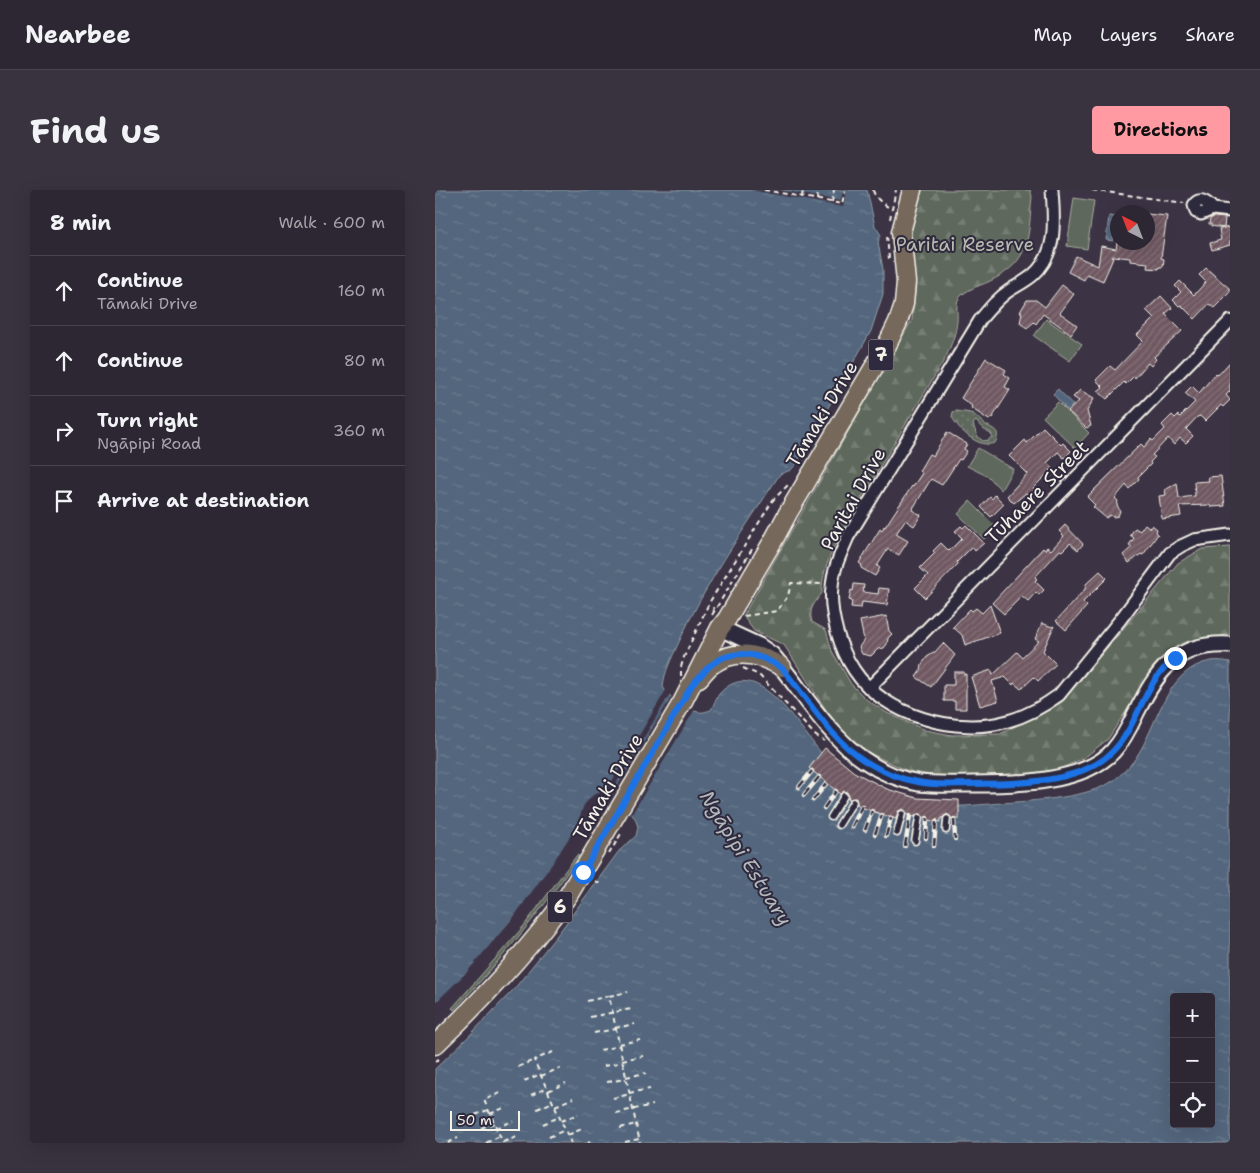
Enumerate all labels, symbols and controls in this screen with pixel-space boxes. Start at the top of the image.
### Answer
text: Nearbee [25,19,131,51]
text: Map [1034,23,1072,47]
text: Layers [1100,23,1157,47]
text: Share [1185,23,1235,47]
button: Directions [1092,106,1230,154]
text: Find us [30,107,161,154]
north arrow [1110,205,1155,250]
text: 8 min [50,209,111,237]
text: Walk · 600 m [279,212,385,233]
park label: Paritai Reserve [896,232,1034,257]
text: Continue [97,268,183,293]
icon: ahead [50,277,78,305]
text: 160 m [338,280,385,301]
text: Tāmaki Drive [97,293,198,314]
road number: 7 [869,340,893,370]
icon: ahead [50,347,78,375]
text: Continue [97,348,183,373]
text: 80 m [344,350,385,371]
street label: Tāmaki Drive [780,356,864,472]
text: Turn right [97,408,198,433]
icon: right [50,417,78,445]
text: 360 m [333,420,385,441]
text: Ngāpipi Road [97,433,201,454]
street label: Tūhaere Street [980,435,1094,549]
street label: Paritai Drive [815,443,891,555]
icon: arrive [50,487,78,515]
text: Arrive at destination [97,488,309,513]
route end [1164,647,1187,670]
street label: Tāmaki Drive [567,729,649,845]
water label: Ngāpipi Estuary [694,785,798,931]
route start [572,861,595,884]
road number: 6 [547,892,573,922]
map controls [1170,993,1215,1128]
button: + [1170,993,1215,1038]
button: − [1170,1038,1215,1083]
button: locate [1170,1083,1215,1128]
scale bar [450,1108,520,1131]
text: 50 m [457,1111,492,1129]

